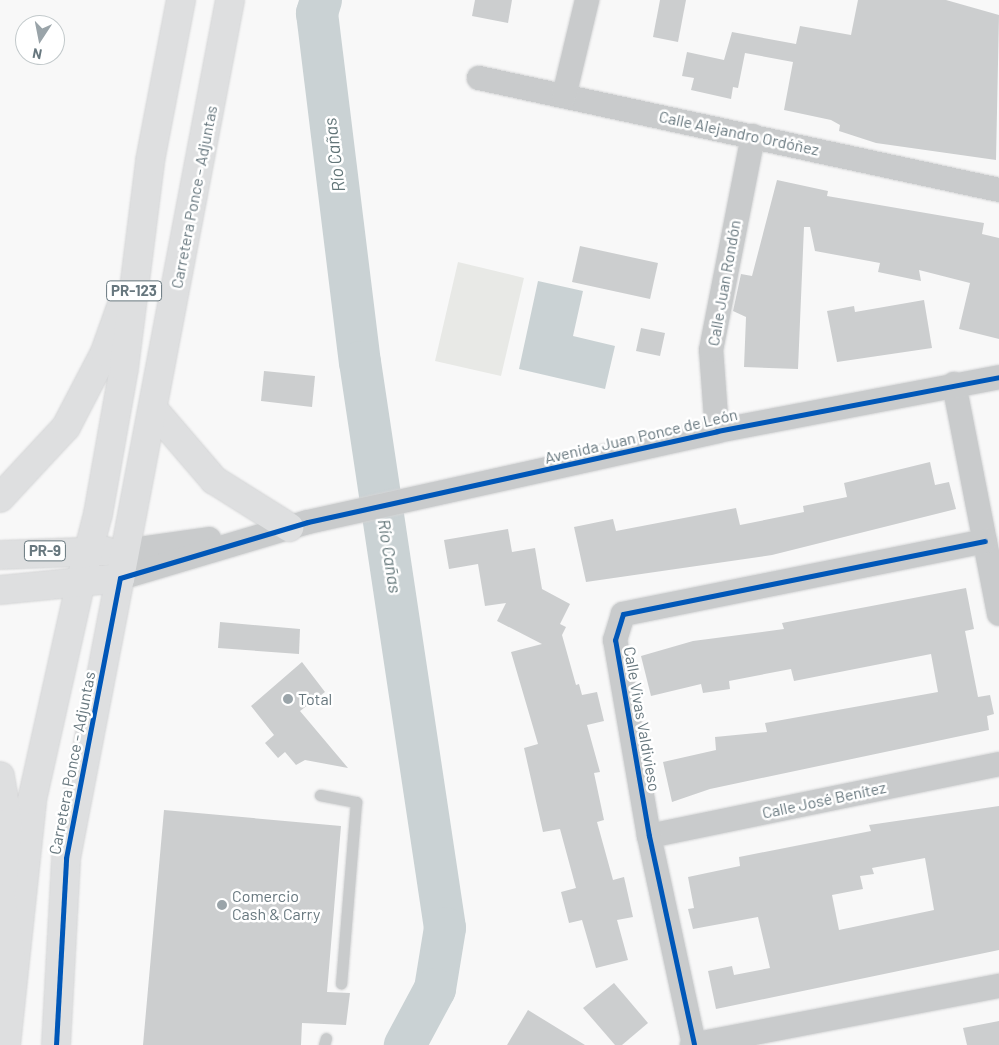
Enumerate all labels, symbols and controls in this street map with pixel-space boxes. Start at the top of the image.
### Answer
north arrow [15,15,65,65]
text: N [31,45,43,63]
street label: Carretera Ponce - Adjuntas [167,104,221,290]
street label: Calle Alejandro Ordóñez [657,107,821,159]
water label: Río Cañas [319,117,349,193]
street label: Calle Juan Rondón [703,219,745,347]
road number: PR-123 [105,278,163,304]
street label: Avenida Juan Ponce de León [543,404,739,468]
water label: Río Cañas [373,517,407,595]
road number: PR-9 [24,538,66,564]
street label: Calle Vivas Valdivieso [620,645,664,793]
street label: Carretera Ponce - Adjuntas [45,670,99,856]
place label: Total [298,689,332,709]
marker: Total [282,693,294,705]
street label: Calle José Benítez [760,778,888,822]
place label: Comercio Cash & Carry [232,886,320,924]
marker: Comercio Cash & Carry [216,899,228,911]

